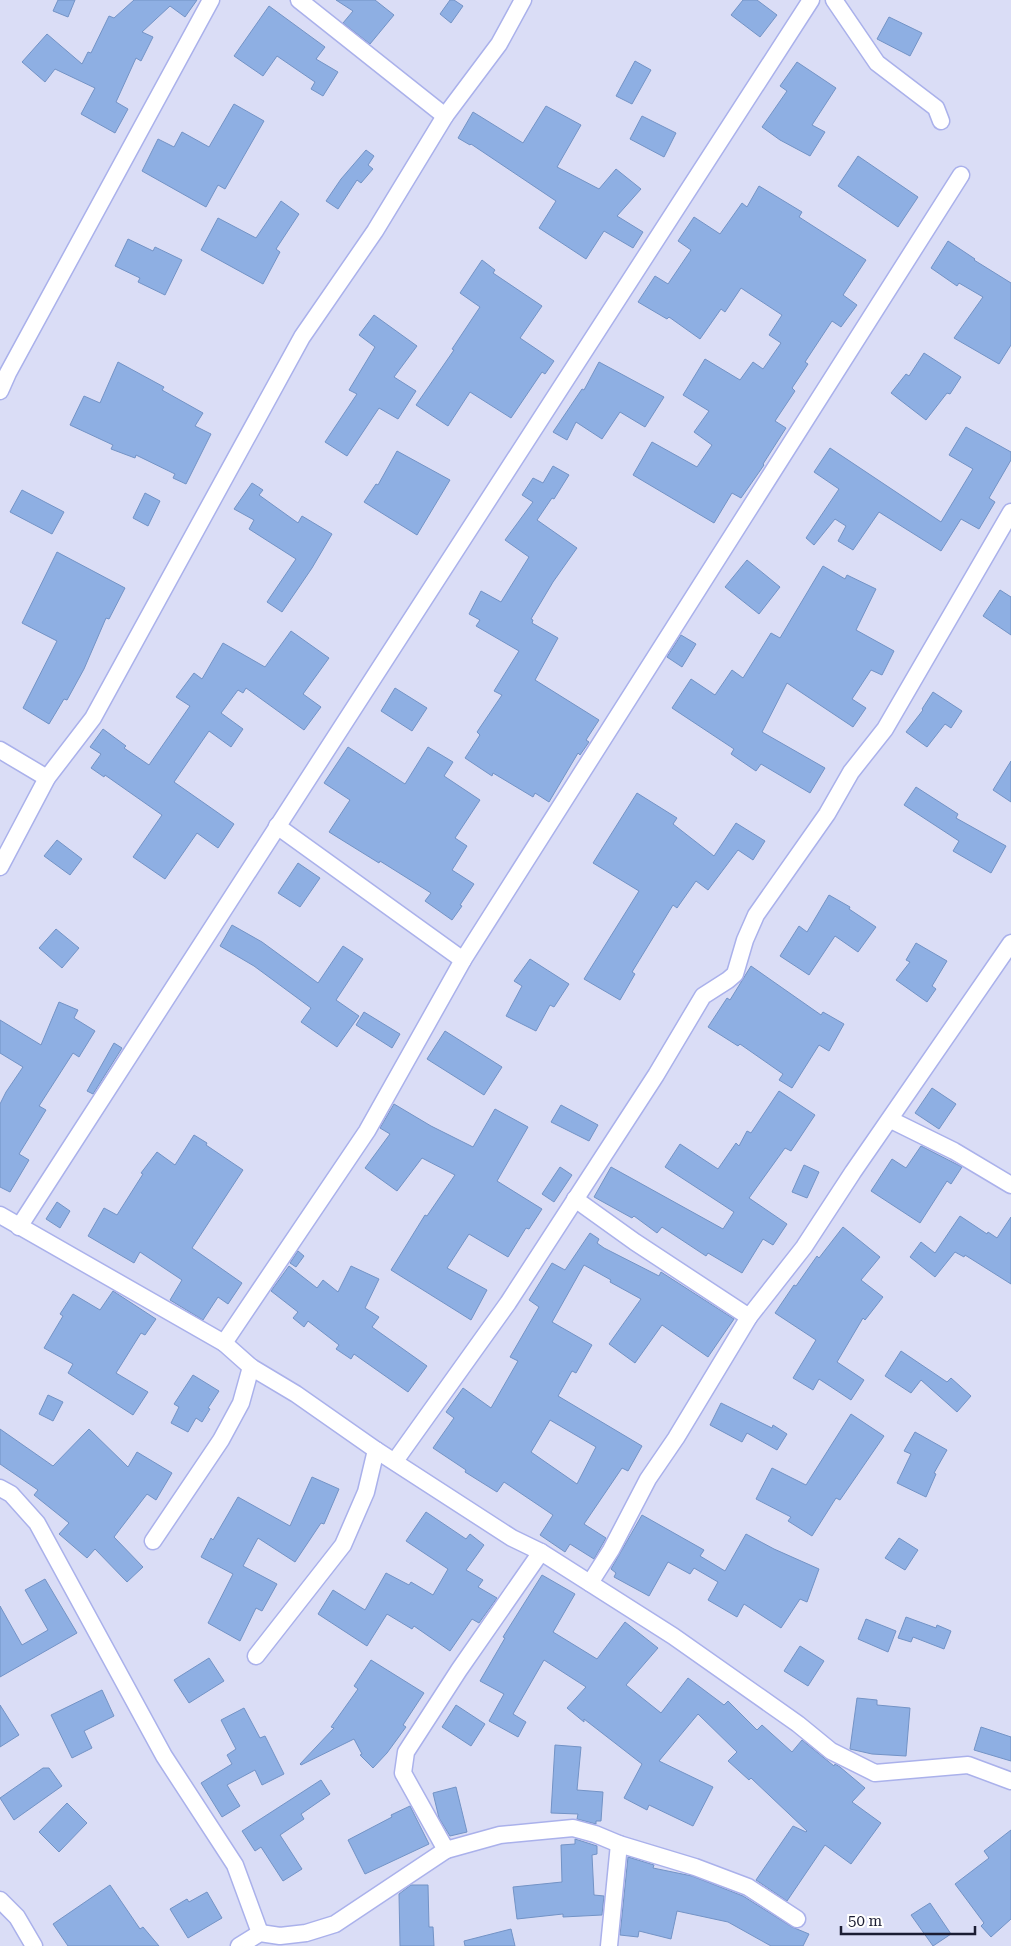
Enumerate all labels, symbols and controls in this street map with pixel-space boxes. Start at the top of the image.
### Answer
scale bar [841,1904,975,1936]
text: 50 m [848,1912,883,1930]

